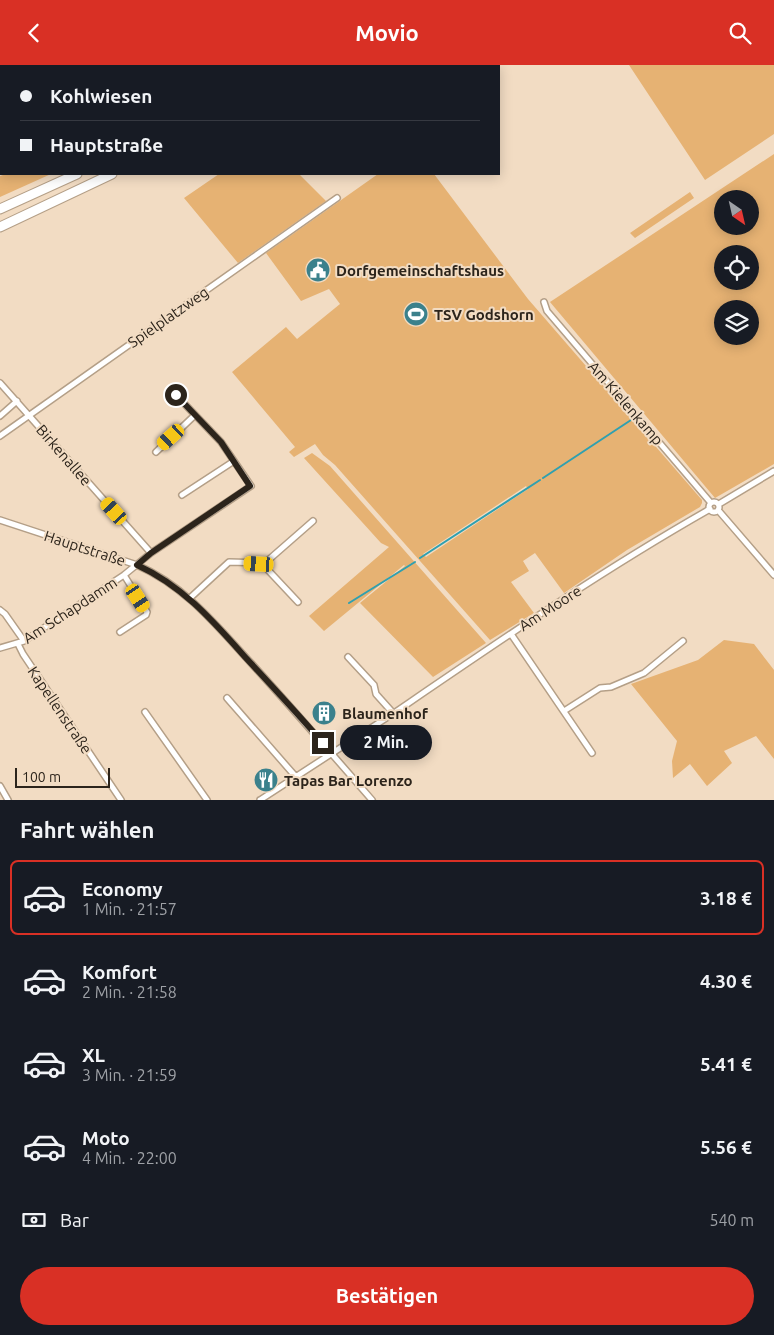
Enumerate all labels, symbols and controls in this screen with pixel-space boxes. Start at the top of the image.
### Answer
icon: back [20,19,48,47]
icon: search [726,19,754,47]
text: Movio [355,20,419,45]
text: Kohlwiesen [50,85,152,107]
text: Hauptstraße [50,134,163,156]
north arrow [714,190,759,235]
map controls [714,190,759,345]
button: locate [714,245,759,290]
public building icon: Dorfgemeinschaftshaus [305,257,331,283]
place label: Dorfgemeinschaftshaus [336,262,504,279]
street label: Spielplatzweg [125,283,211,351]
button: layers [714,300,759,345]
sports icon: TSV Godshorn [403,301,429,327]
place label: TSV Godshorn [434,306,534,323]
street label: Am Kielenkamp [585,358,667,448]
route start [165,384,187,406]
street label: Birkenallee [33,421,95,489]
car [154,421,187,453]
car [98,495,129,527]
street label: Hauptstraße [42,527,128,569]
car [243,556,274,572]
street label: Am Schapdamm [20,573,120,647]
car [123,581,152,615]
street label: Am Moore [516,582,584,634]
street label: Kapellenstraße [25,663,95,757]
building icon: Blaumenhof [311,700,337,726]
place label: Blaumenhof [342,705,429,722]
callout: 2 Min. [340,725,433,761]
route end [312,732,334,754]
text: 2 Min. [364,733,408,751]
scale bar [15,765,110,788]
restaurant icon: Tapas Bar Lorenzo [253,767,279,793]
text: 100 m [22,769,61,785]
place label: Tapas Bar Lorenzo [284,772,413,789]
text: Fahrt wählen [20,817,154,842]
icon: car [22,875,67,920]
text: Economy [82,878,163,900]
text: 3.18 € [700,887,752,909]
text: 1 Min. · 21:57 [82,900,177,918]
icon: car [22,958,67,1003]
text: Komfort [82,961,157,983]
text: 4.30 € [700,970,752,992]
text: 2 Min. · 21:58 [82,983,177,1001]
icon: car [22,1041,67,1086]
text: XL [82,1044,105,1066]
text: 5.41 € [700,1053,752,1075]
text: 3 Min. · 21:59 [82,1066,177,1084]
icon: car [22,1124,67,1169]
text: Moto [82,1127,130,1149]
text: 5.56 € [700,1136,752,1158]
text: 4 Min. · 22:00 [82,1149,177,1167]
icon: cash [20,1206,48,1234]
text: Bar [60,1209,89,1231]
text: 540 m [709,1211,754,1229]
button: Bestätigen [20,1267,754,1325]

